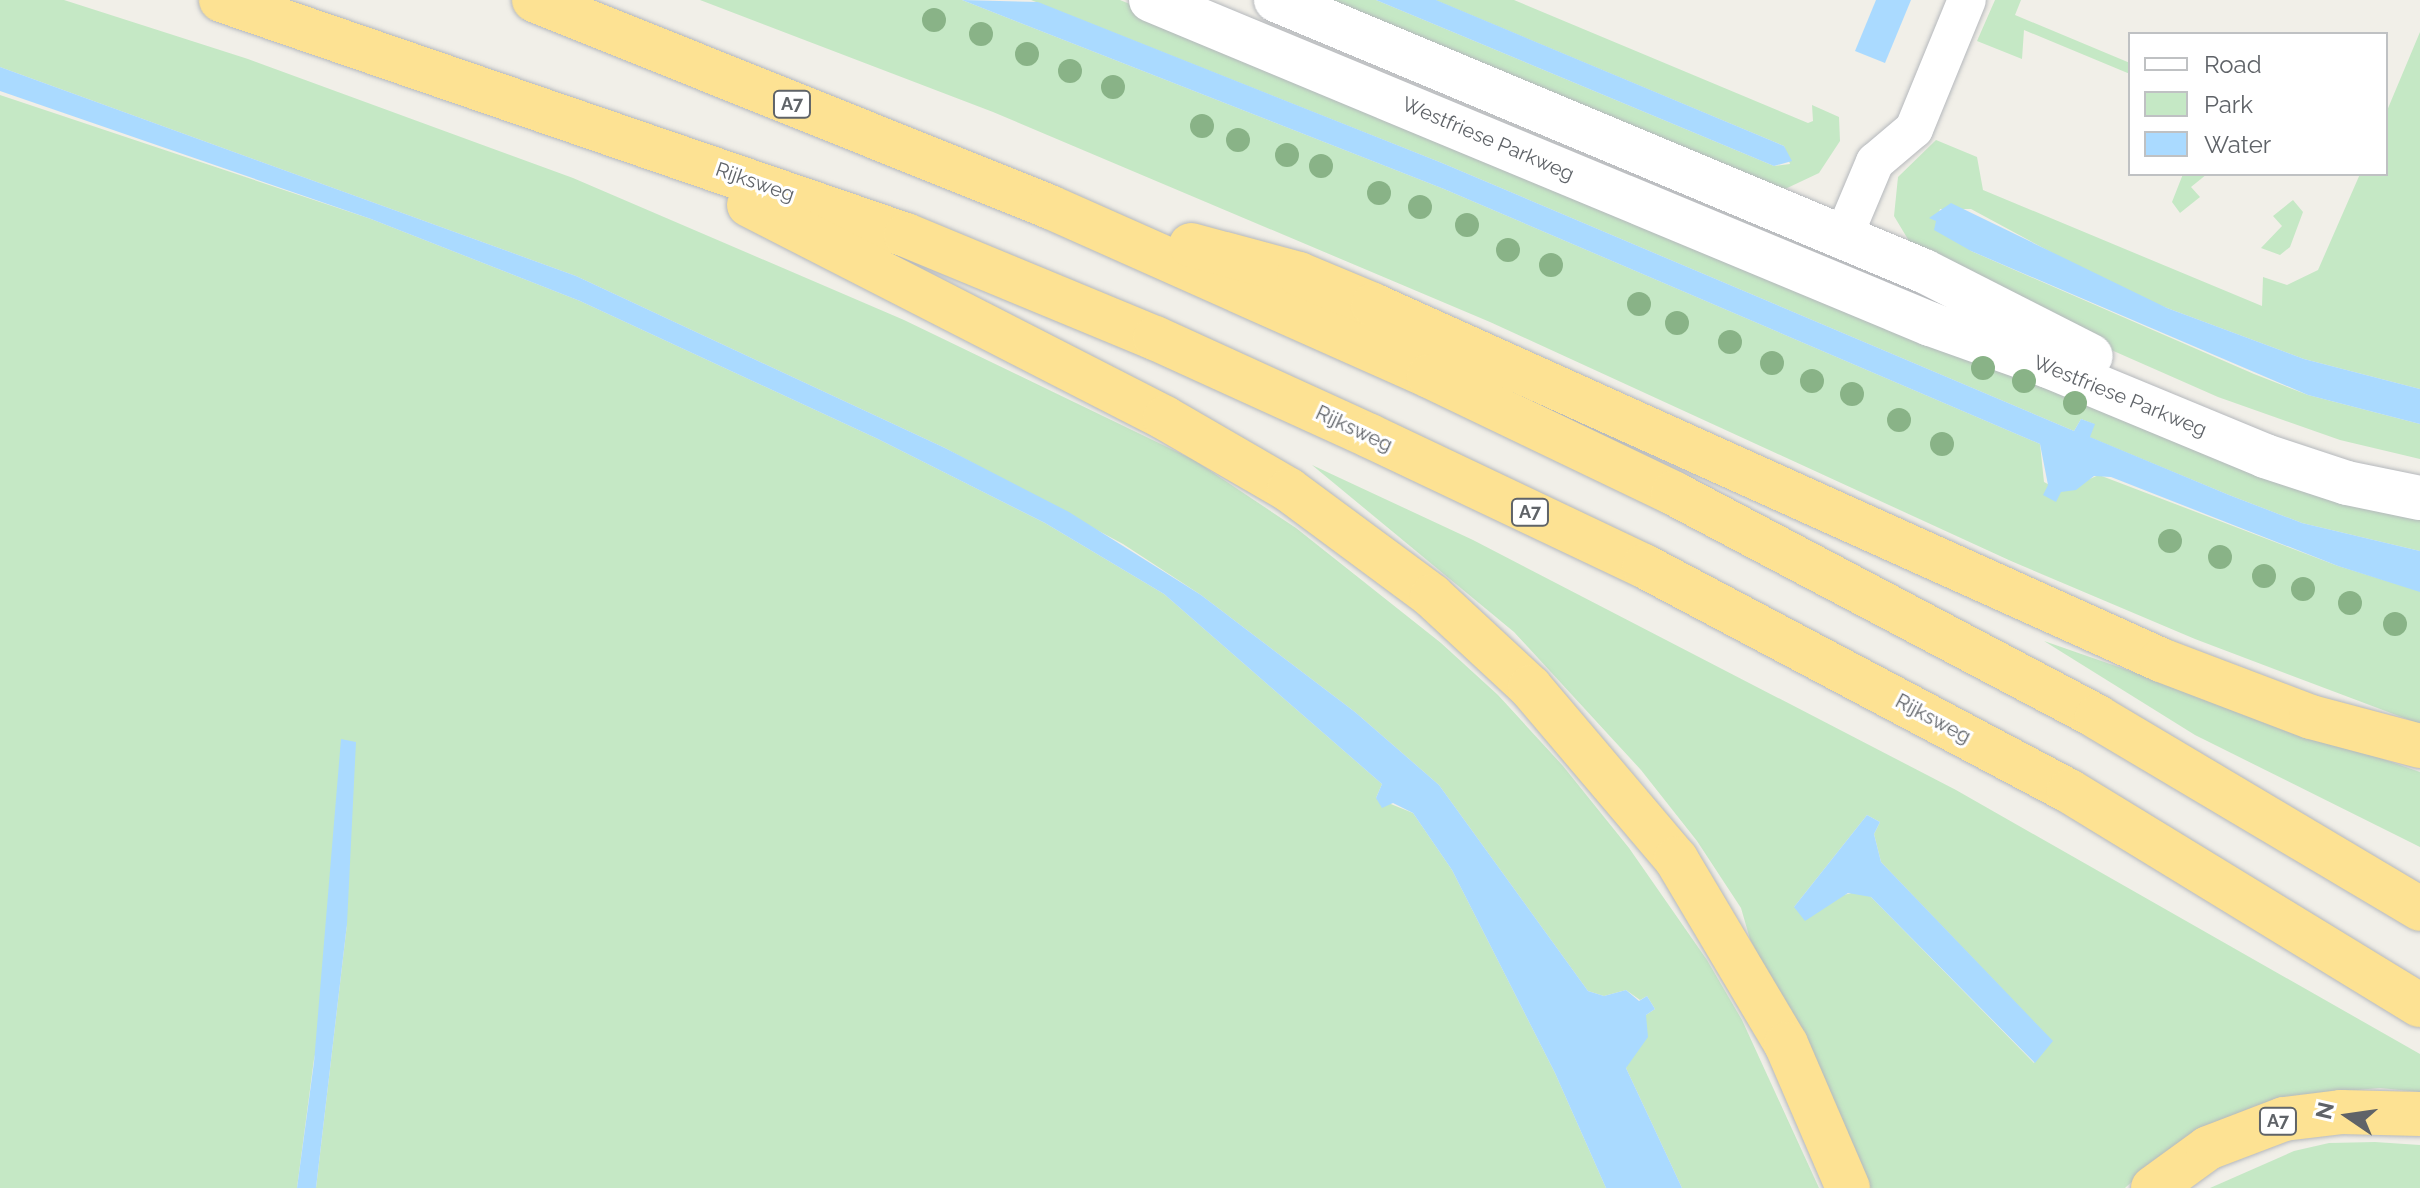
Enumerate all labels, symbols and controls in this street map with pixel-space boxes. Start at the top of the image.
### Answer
legend [2128,32,2388,176]
text: Road [2204,50,2262,79]
road number: A7 [772,90,812,118]
text: Park [2204,90,2253,119]
street label: Westfriese Parkweg [1398,92,1578,186]
text: Water [2204,130,2271,159]
street label: Rijksweg [712,157,798,207]
street label: Westfriese Parkweg [2030,350,2210,442]
street label: Rijksweg [1312,401,1396,457]
road number: A7 [1510,498,1550,526]
street label: Rijksweg [1891,689,1975,749]
north arrow [2308,1076,2388,1156]
text: N [2310,1100,2339,1122]
road number: A7 [2258,1107,2298,1135]

